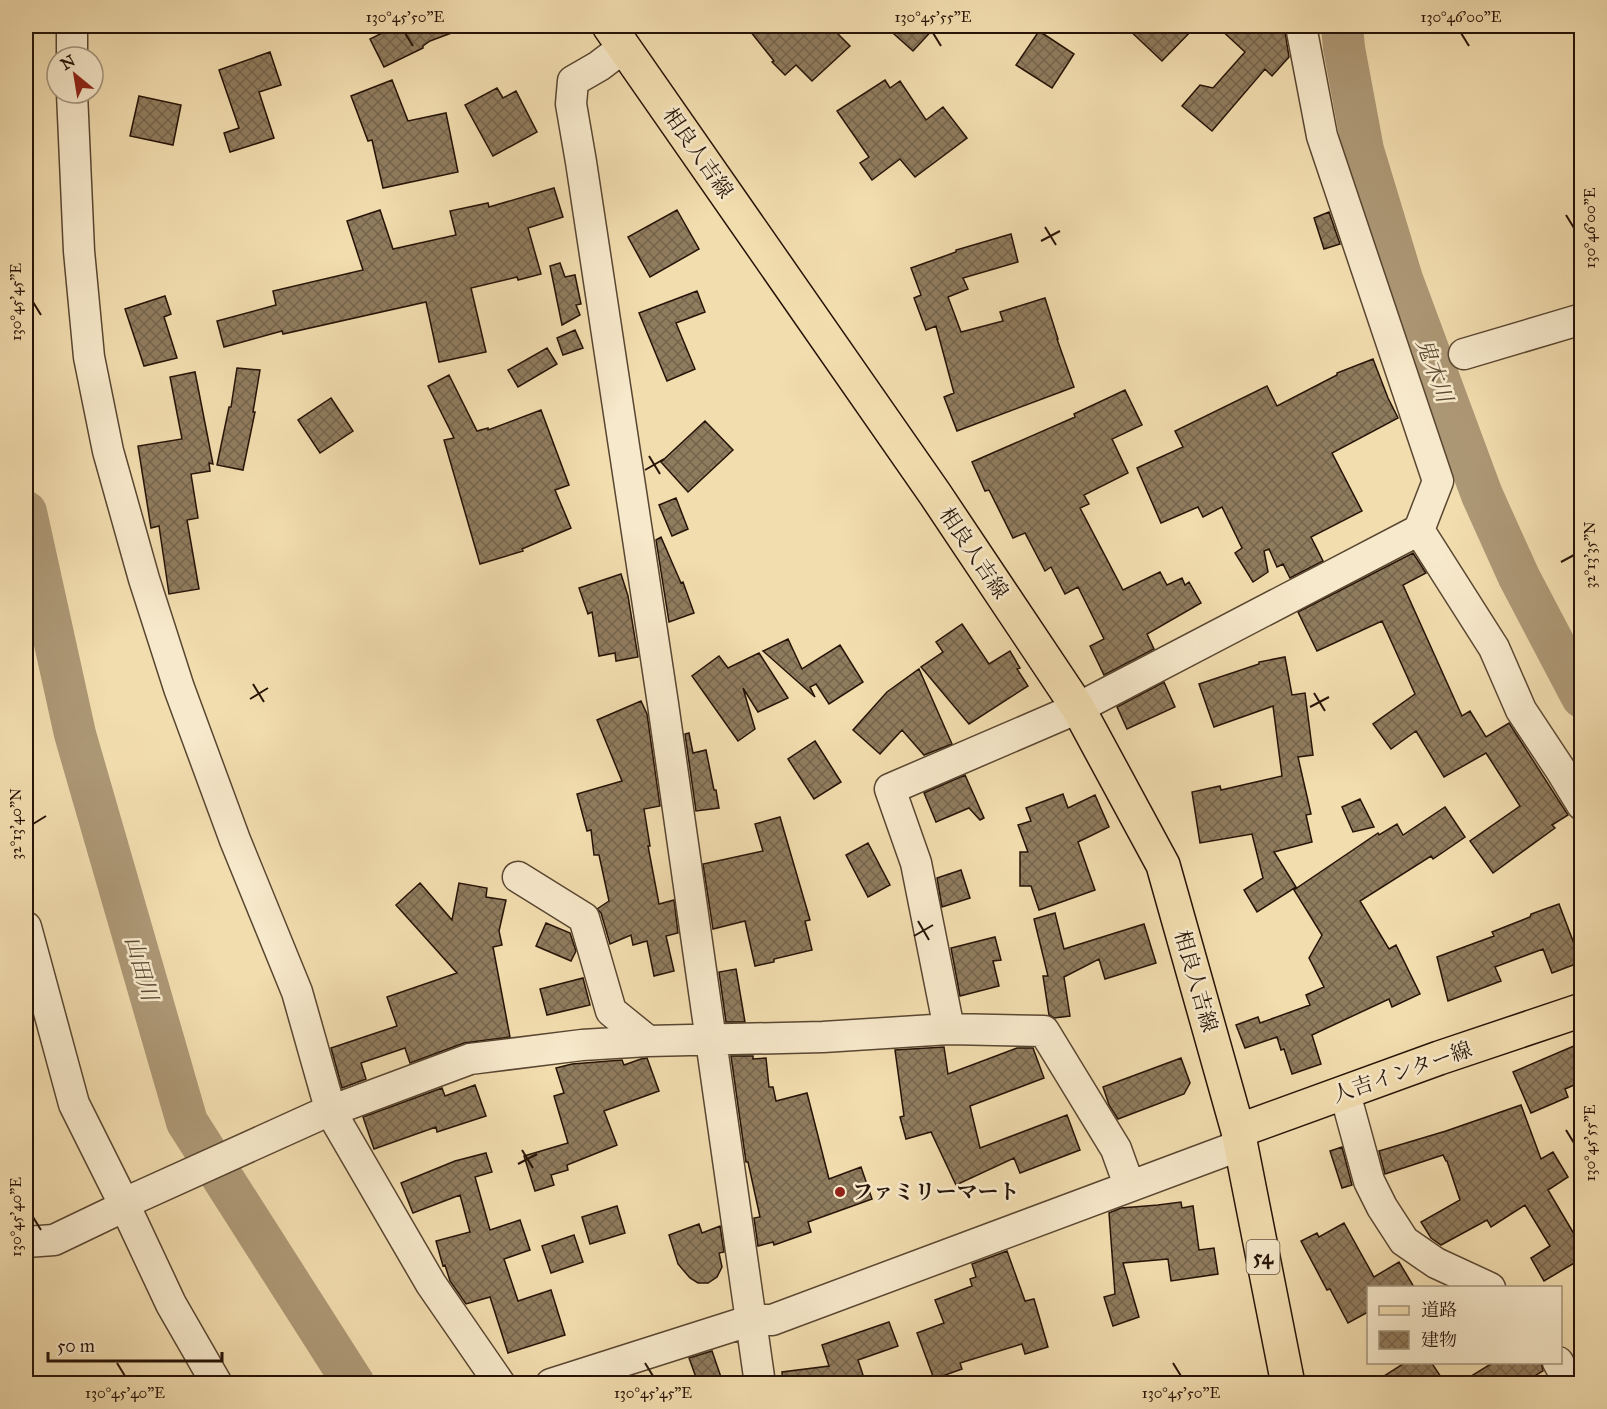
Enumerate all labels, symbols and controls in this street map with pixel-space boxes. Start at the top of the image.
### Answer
text: 130°45'50"E [366,8,445,26]
text: 130°45'55"E [895,8,972,26]
text: 130°46'00"E [1420,8,1502,26]
north arrow [45,45,105,105]
text: N [57,51,79,74]
street label: 相良人吉線 [657,103,739,203]
text: 130°46'00"E [1581,187,1599,269]
text: 130°45'45"E [7,263,25,341]
water label: 鬼木川 [1411,335,1459,408]
street label: 相良人吉線 [934,502,1014,604]
text: 32°13'35"N [1581,521,1599,589]
text: 32°13'40"N [7,788,25,860]
street label: 相良人吉線 [1169,927,1223,1035]
water label: 山田川 [119,933,164,1005]
street label: 人吉インター線 [1329,1036,1475,1108]
text: 130°45'55"E [1581,1104,1599,1181]
text: 130°45'40"E [7,1177,25,1257]
place label: ファミリーマート [852,1179,1020,1205]
marker: ファミリーマート [833,1185,847,1199]
road number: 54 [1246,1240,1280,1274]
legend [1367,1286,1562,1364]
text: 道路 [1421,1299,1457,1321]
scale bar [48,1325,222,1363]
text: 建物 [1421,1329,1457,1351]
text: 50 m [57,1335,95,1357]
text: 130°45'40"E [85,1384,165,1402]
text: 130°45'45"E [614,1384,692,1402]
text: 130°45'50"E [1142,1384,1221,1402]

